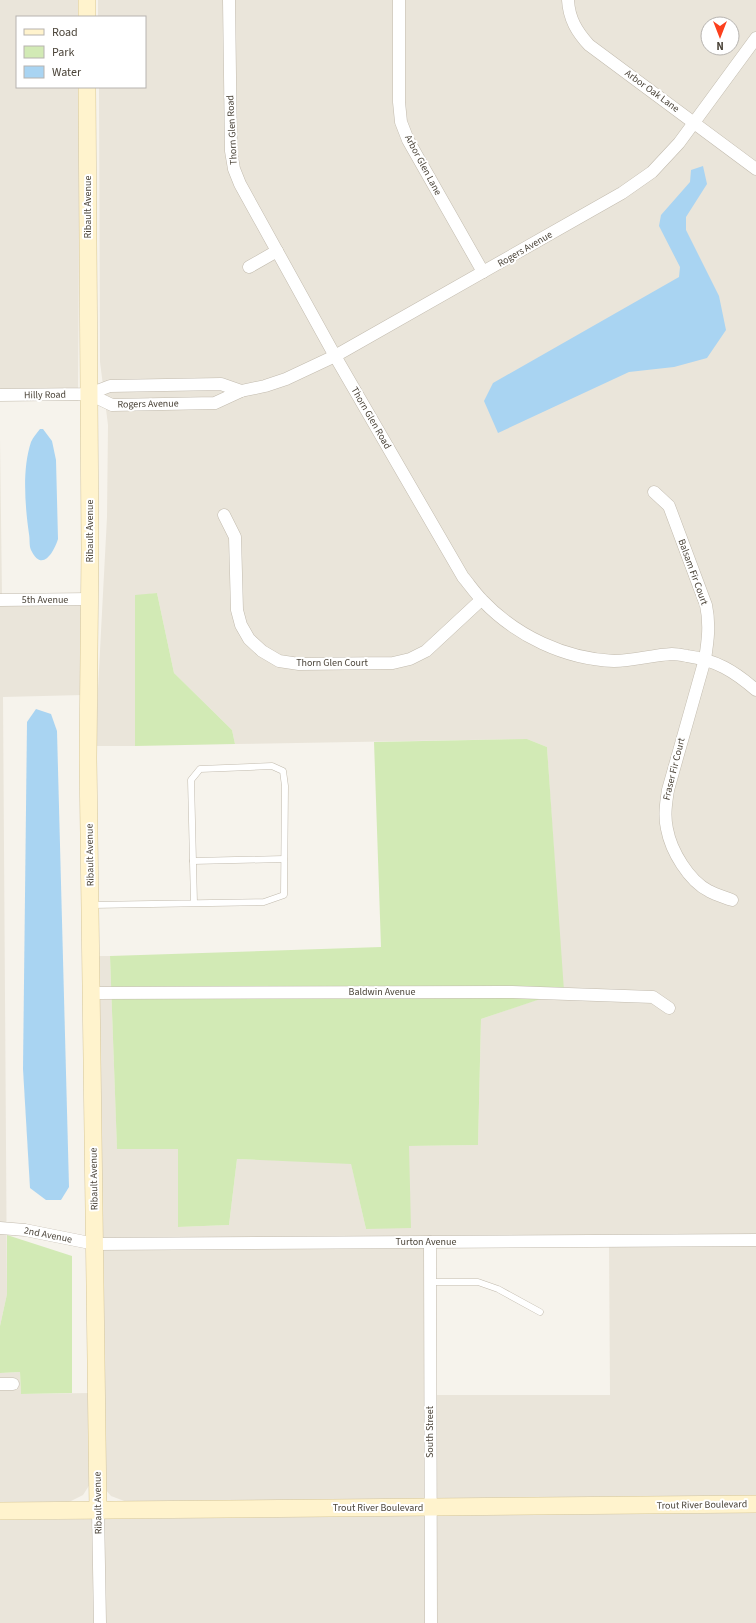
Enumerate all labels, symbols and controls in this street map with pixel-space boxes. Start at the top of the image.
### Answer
legend [16,16,146,88]
north arrow [700,16,740,56]
text: Road [52,24,78,41]
text: N [716,38,724,53]
text: Park [52,44,74,61]
text: Water [52,64,82,81]
street label: Arbor Oak Lane [622,66,682,116]
street label: Thorn Glen Road [223,95,241,165]
street label: Arbor Glen Lane [401,132,445,198]
street label: Ribault Avenue [81,176,95,238]
street label: Rogers Avenue [495,228,555,270]
street label: Thorn Glen Road [347,384,395,452]
street label: Hilly Road [24,388,66,402]
street label: Rogers Avenue [117,396,179,412]
street label: Ribault Avenue [83,500,97,562]
street label: Balsam Fir Court [675,537,712,608]
street label: 5th Avenue [22,593,68,607]
street label: Thorn Glen Court [296,656,368,670]
street label: Fraser Fir Court [659,736,689,802]
street label: Ribault Avenue [82,823,98,887]
street label: Baldwin Avenue [349,985,416,999]
street label: Ribault Avenue [86,1147,102,1211]
street label: 2nd Avenue [23,1223,73,1247]
street label: Turton Avenue [396,1235,456,1249]
street label: South Street [423,1405,437,1458]
street label: Ribault Avenue [90,1471,106,1535]
street label: Trout River Boulevard [657,1497,747,1513]
street label: Trout River Boulevard [333,1501,423,1515]

